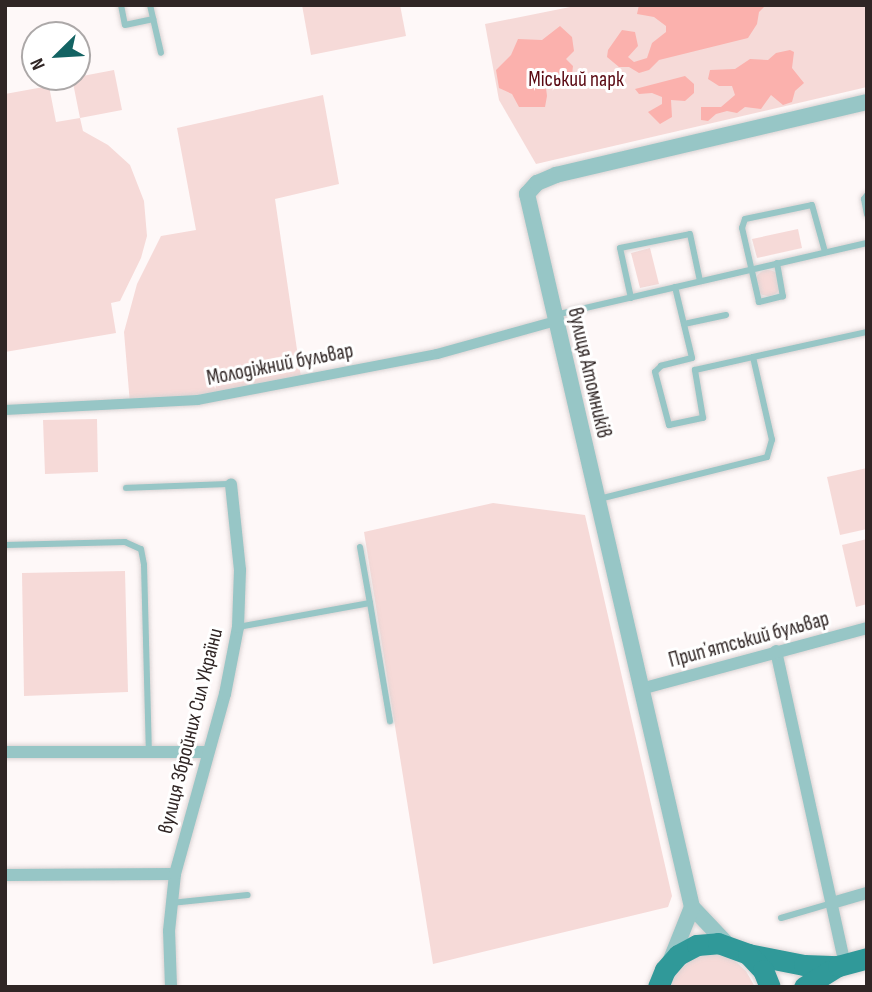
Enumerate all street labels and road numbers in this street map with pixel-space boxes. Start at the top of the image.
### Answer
street label: вулиця Атомників [562,305,616,441]
street label: Молодіжний бульвар [205,338,355,392]
street label: Припʼятський бульвар [666,606,832,674]
street label: вулиця Збройних Сил України [153,626,229,836]

